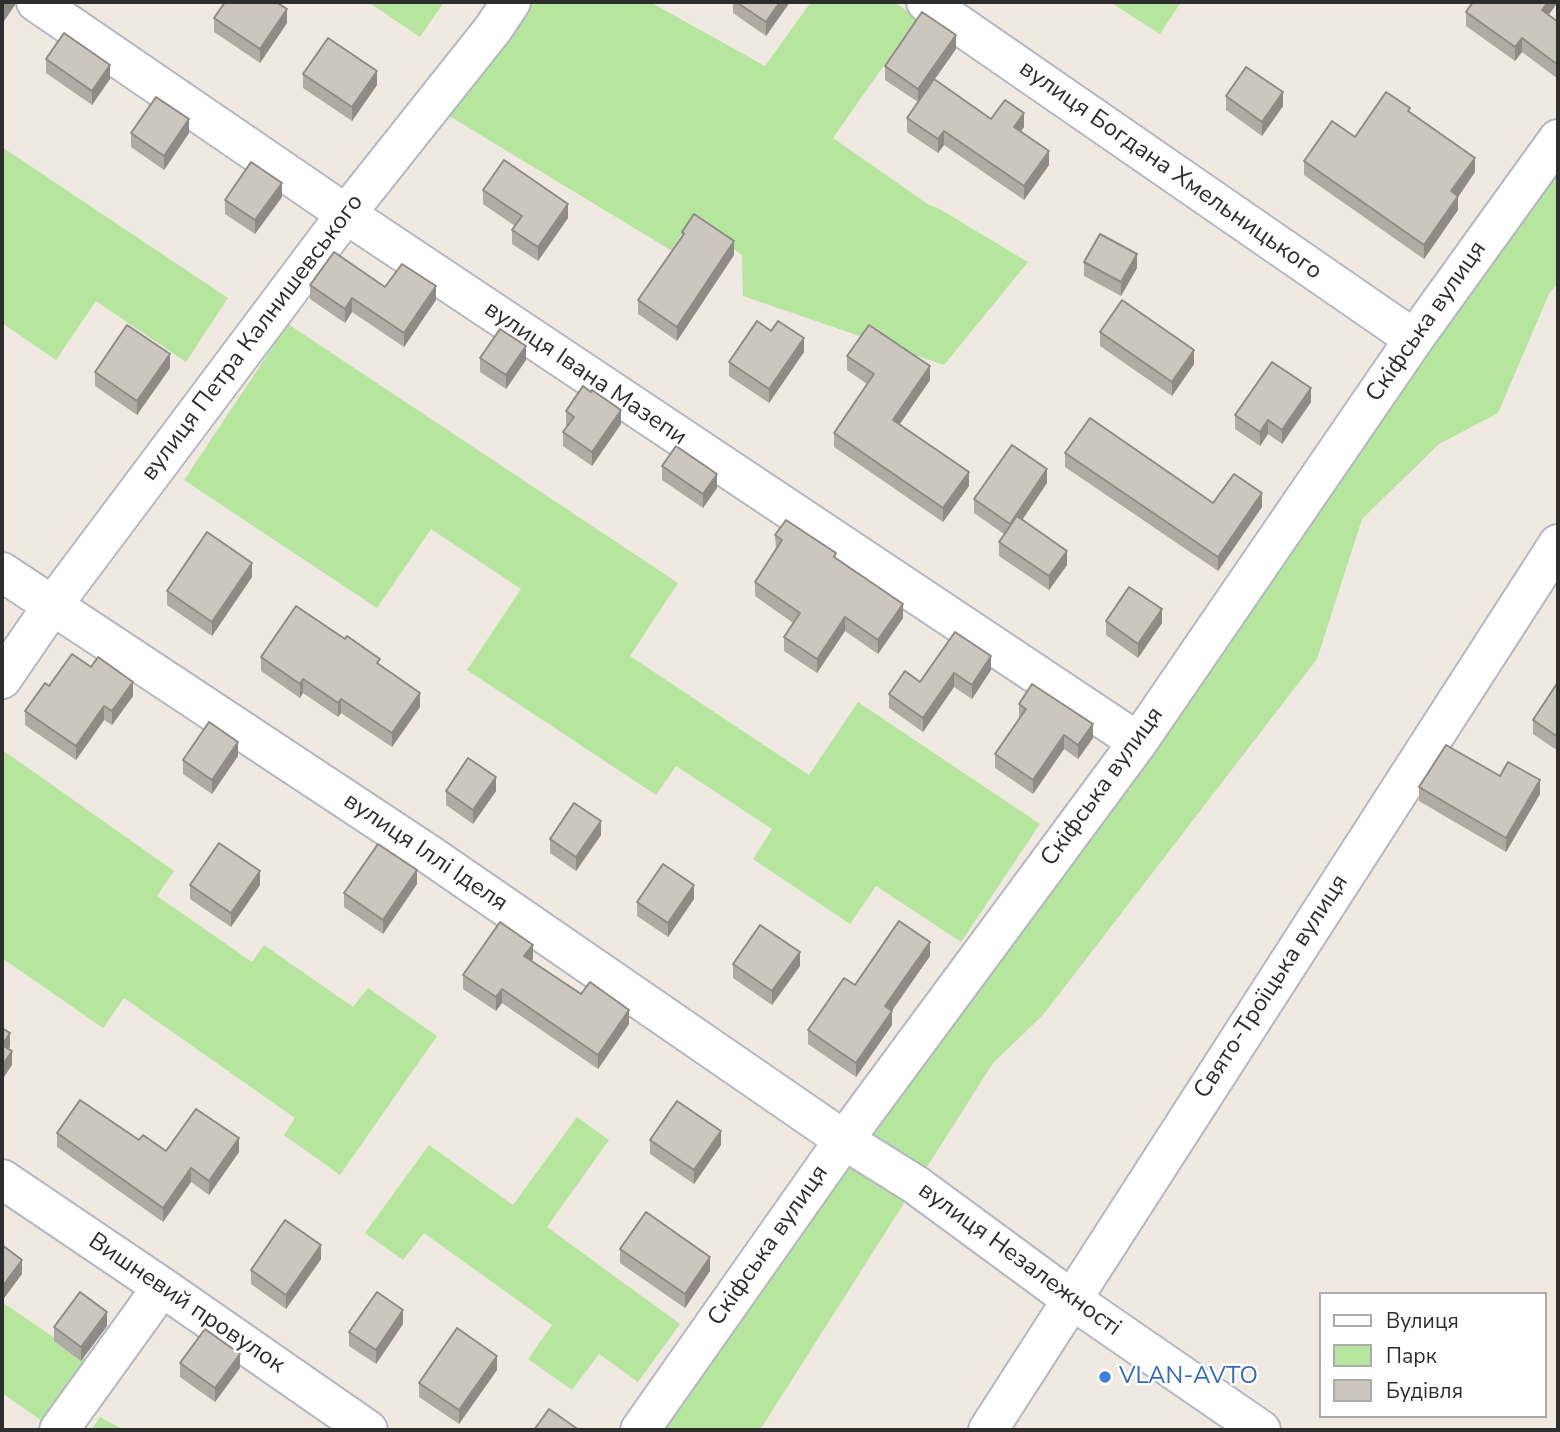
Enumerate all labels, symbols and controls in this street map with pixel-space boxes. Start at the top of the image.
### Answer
street label: вулиця Богдана Хмельницького [1013,55,1327,287]
street label: вулиця Петра Калнишевського [136,189,370,487]
street label: Скіфська вулиця [1361,236,1493,408]
street label: вулиця Івана Мазепи [478,296,692,452]
street label: Скіфська вулиця [1036,702,1170,872]
street label: вулиця Іллі Іделя [337,787,513,919]
street label: Свято-Троїцька вулиця [1189,870,1355,1104]
street label: Скіфська вулиця [703,1160,835,1332]
street label: вулиця Незалежності [912,1177,1126,1343]
street label: Вишневий провулок [82,1228,290,1380]
legend [1318,1292,1546,1418]
text: Вулиця [1386,1307,1459,1335]
text: Парк [1386,1342,1437,1370]
place label: VLAN-AVTO [1119,1363,1258,1391]
marker: VLAN-AVTO [1097,1369,1113,1385]
text: Будівля [1386,1377,1463,1405]

